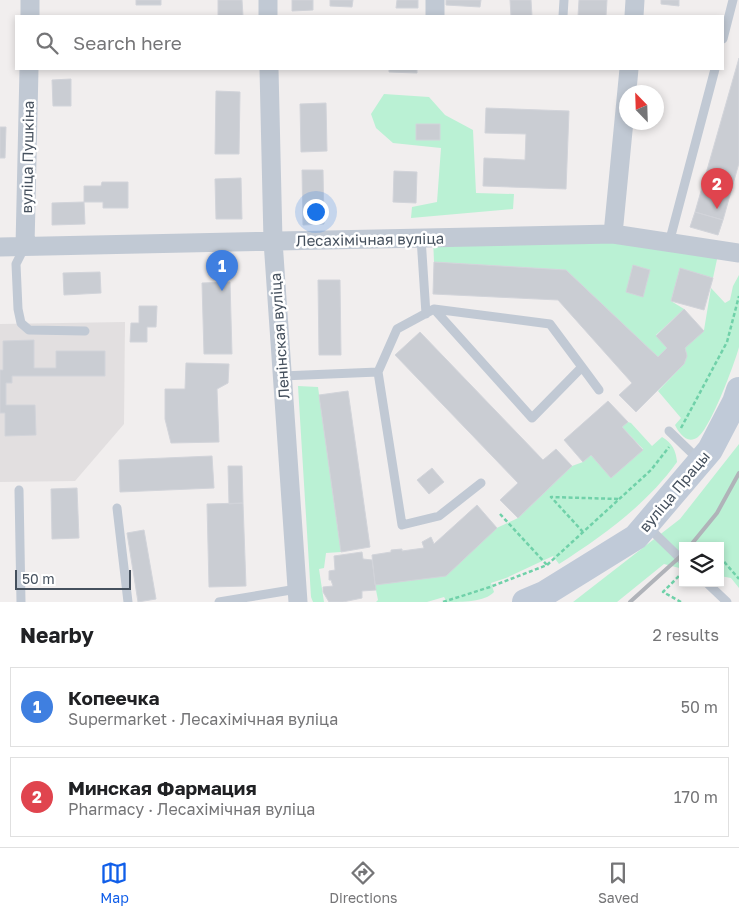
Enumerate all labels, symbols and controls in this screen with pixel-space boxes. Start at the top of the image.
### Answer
search box [15,15,724,70]
icon: search [33,29,61,57]
text: Search here [73,31,182,54]
north arrow [619,85,664,130]
street label: вуліца Пушкіна [17,100,37,214]
pin: 2 [701,168,733,209]
your location [303,199,329,225]
street label: Лесахімічная вуліца [296,229,444,249]
pin: 1 [206,250,238,291]
street label: Ленінская вуліца [266,272,292,400]
street label: вуліца Працы [635,447,713,535]
map controls [679,542,724,587]
button: layers [679,542,724,587]
scale bar [15,567,131,590]
text: 50 m [22,570,55,587]
text: Nearby [20,622,94,648]
text: 2 results [653,625,719,645]
text: Копеечка [68,686,160,709]
text: 1 [33,697,41,717]
text: 50 m [681,697,718,717]
text: Supermarket · Лесахімічная вуліца [68,709,338,729]
text: Минская Фармация [68,776,257,799]
text: 2 [32,787,42,807]
text: 170 m [674,787,718,807]
text: Pharmacy · Лесахімічная вуліца [68,799,315,819]
tab: Map [100,859,129,906]
tab: Directions [329,859,398,906]
tab: Saved [598,859,639,906]

